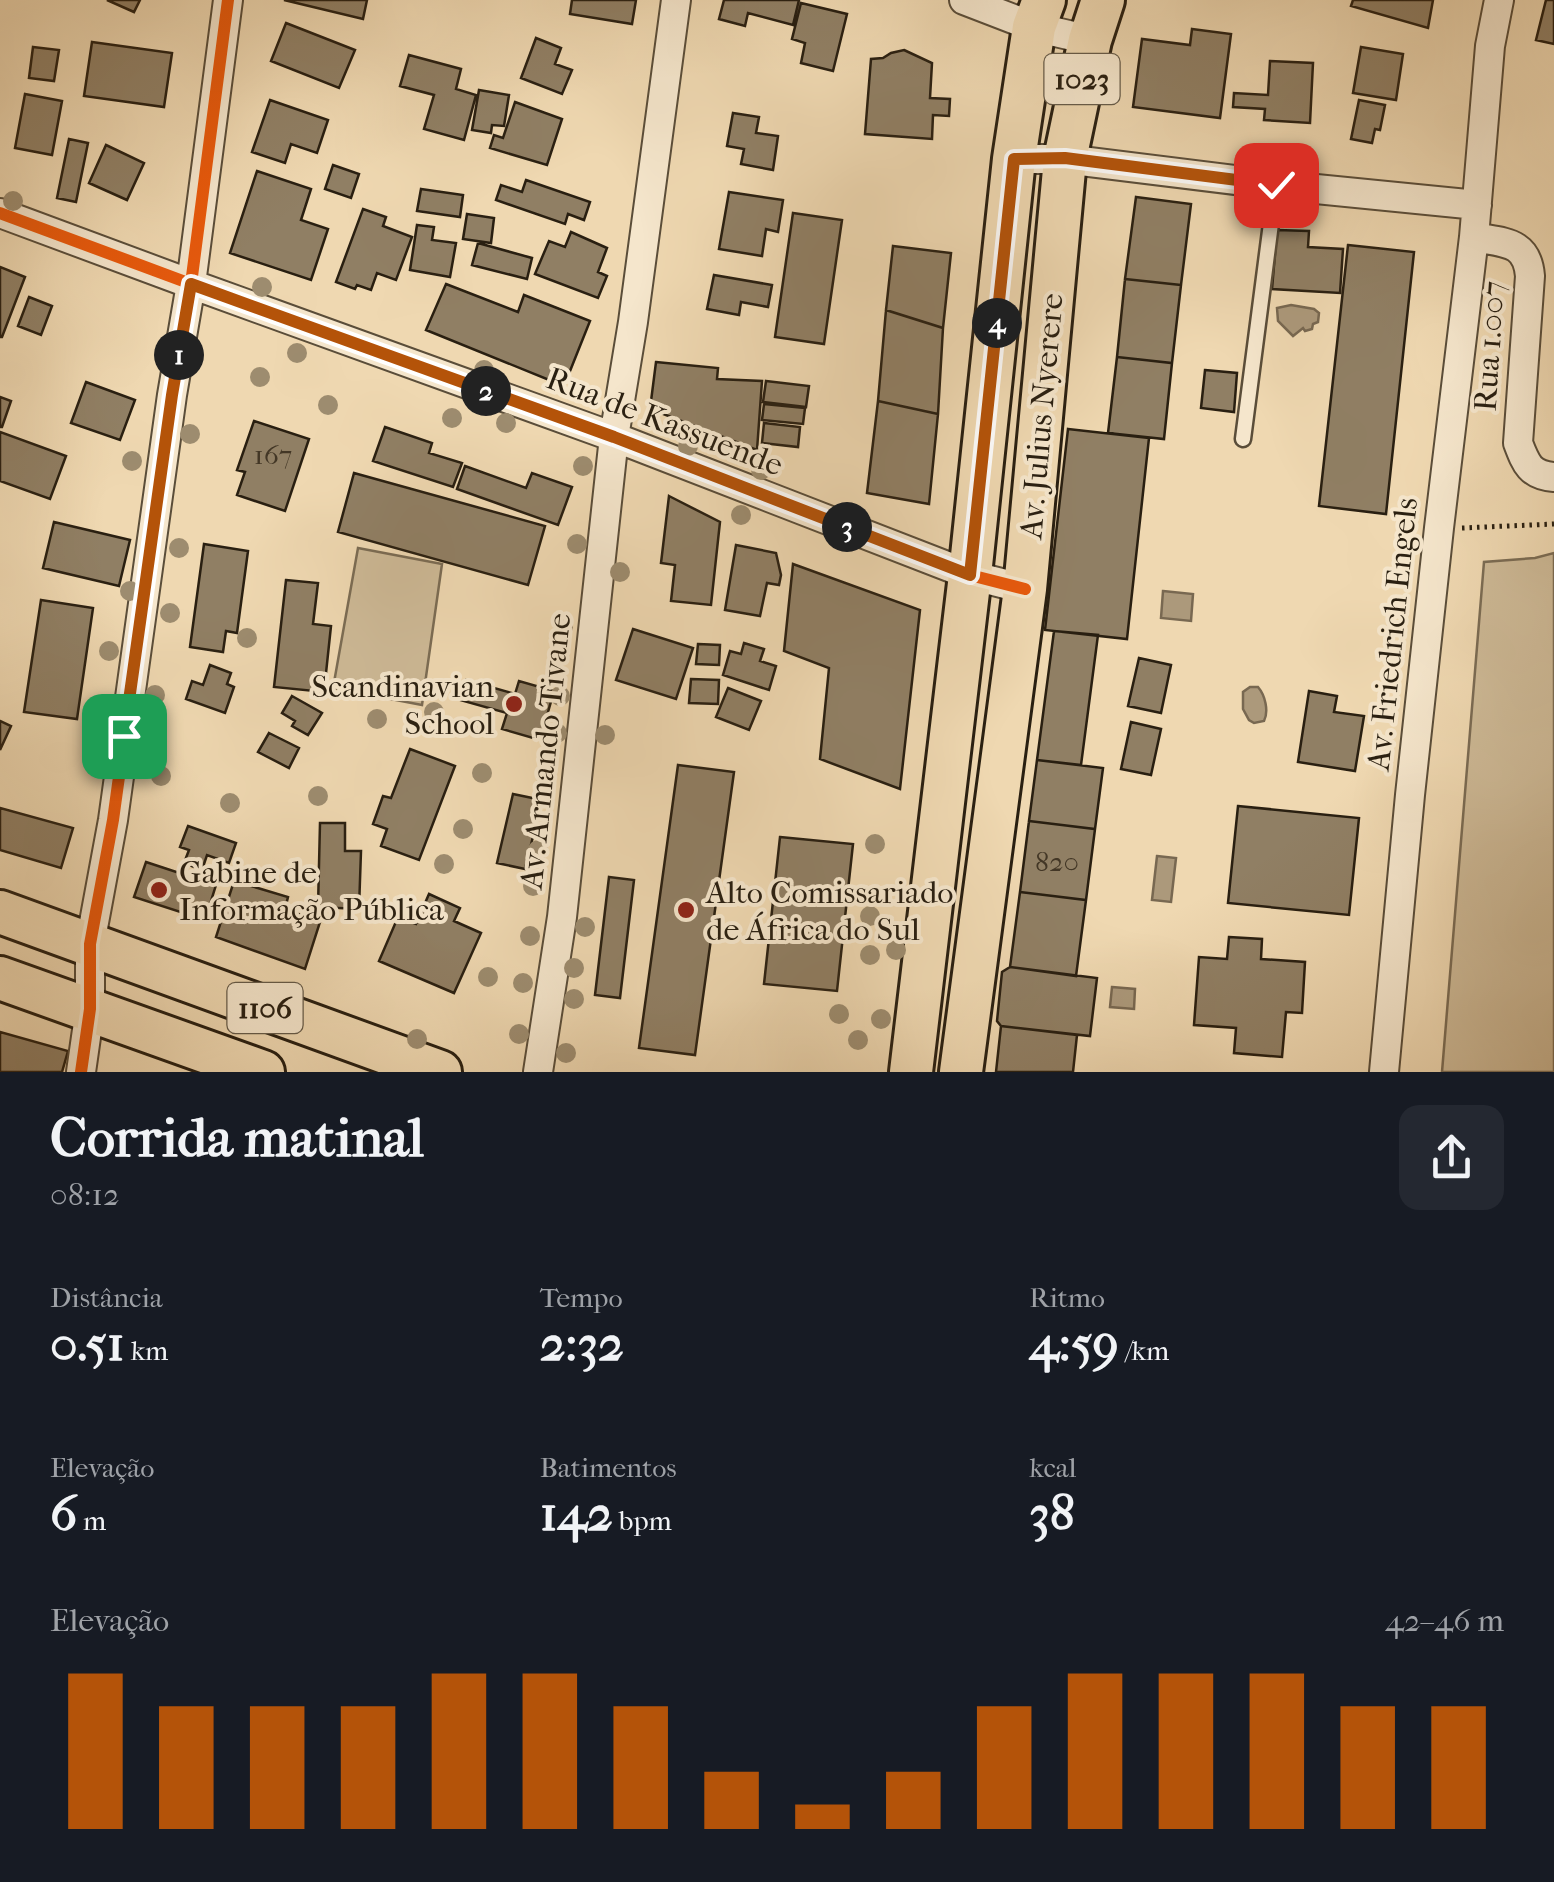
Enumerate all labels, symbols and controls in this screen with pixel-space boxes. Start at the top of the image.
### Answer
road number: 1023 [1044,54,1120,104]
pin [1234,143,1319,228]
icon: check [1249,158,1304,213]
street label: Rua 1.007 [1466,280,1513,413]
street label: Av. Julius Nyerere [1012,291,1071,542]
pin: 4 [972,298,1022,348]
text: 4 [989,306,1005,339]
pin: 1 [154,330,204,380]
text: 1 [174,338,184,371]
street label: Rua de Kassuende [541,359,788,484]
pin: 2 [461,366,511,416]
text: 2 [479,374,493,407]
house number: 167 [254,438,292,471]
street label: Av. Friedrich Engels [1360,496,1425,774]
pin: 3 [822,502,872,552]
text: 3 [841,510,853,543]
street label: Av. Armando Tivane [512,611,578,893]
place label: Scandinavian School [312,668,494,742]
marker: Scandinavian School [503,693,525,715]
pin [82,694,167,779]
icon: arrive [97,709,152,764]
house number: 820 [1035,845,1079,878]
place label: Gabine de Informação Pública [179,854,445,928]
place label: Alto Comissariado de África do Sul [704,874,954,948]
marker: Gabine de Informação Pública [148,879,170,901]
marker: Alto Comissariado de África do Sul [675,899,697,921]
road number: 1106 [228,983,302,1033]
button: share [1399,1105,1504,1210]
text: Corrida matinal [50,1106,424,1170]
text: 08:12 [50,1176,119,1213]
text: Distância [50,1281,163,1314]
text: Tempo [540,1281,623,1314]
text: Ritmo [1029,1281,1105,1314]
text: 0.51 [50,1314,125,1373]
text: 2:32 [540,1314,624,1373]
text: 4:59 [1029,1314,1119,1373]
text: km [125,1334,168,1367]
text: /km [1119,1334,1169,1367]
text: Elevação [50,1451,154,1484]
text: Batimentos [540,1451,677,1484]
text: kcal [1029,1451,1076,1484]
text: 6 [50,1484,77,1543]
text: 142 [540,1484,613,1543]
text: 38 [1029,1484,1075,1543]
text: m [77,1504,106,1537]
text: bpm [613,1504,672,1537]
text: Elevação [50,1602,169,1639]
text: 42–46 m [1385,1602,1504,1639]

